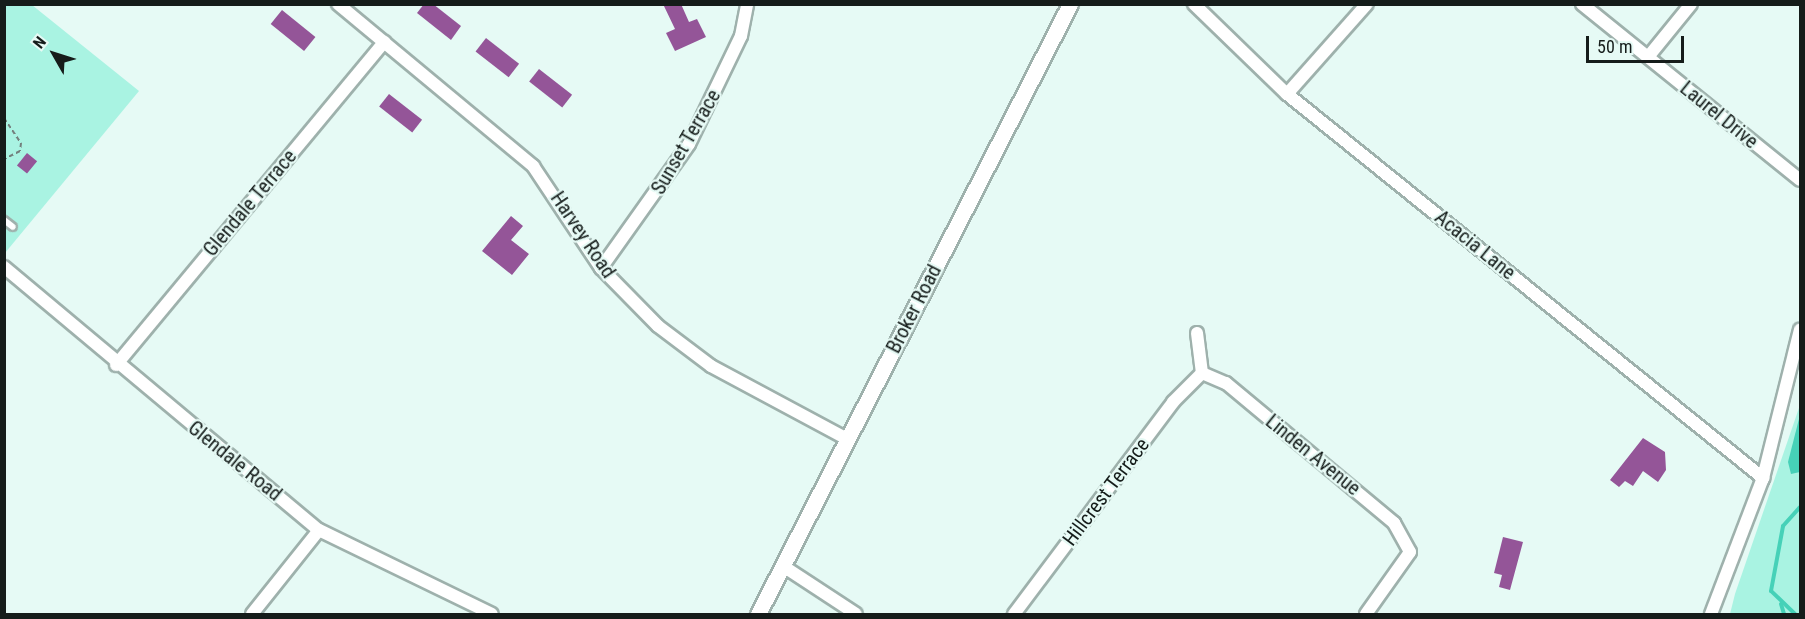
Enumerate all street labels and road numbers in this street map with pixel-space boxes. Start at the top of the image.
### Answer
street label: Laurel Drive [1675,76,1763,154]
street label: Sunset Terrace [646,85,726,199]
street label: Glendale Terrace [198,145,302,261]
street label: Harvey Road [545,187,621,283]
street label: Acacia Lane [1430,205,1520,285]
street label: Broker Road [882,261,946,357]
street label: Linden Avenue [1261,410,1365,500]
street label: Glendale Road [183,416,287,506]
street label: Hillcrest Terrace [1058,433,1154,551]

